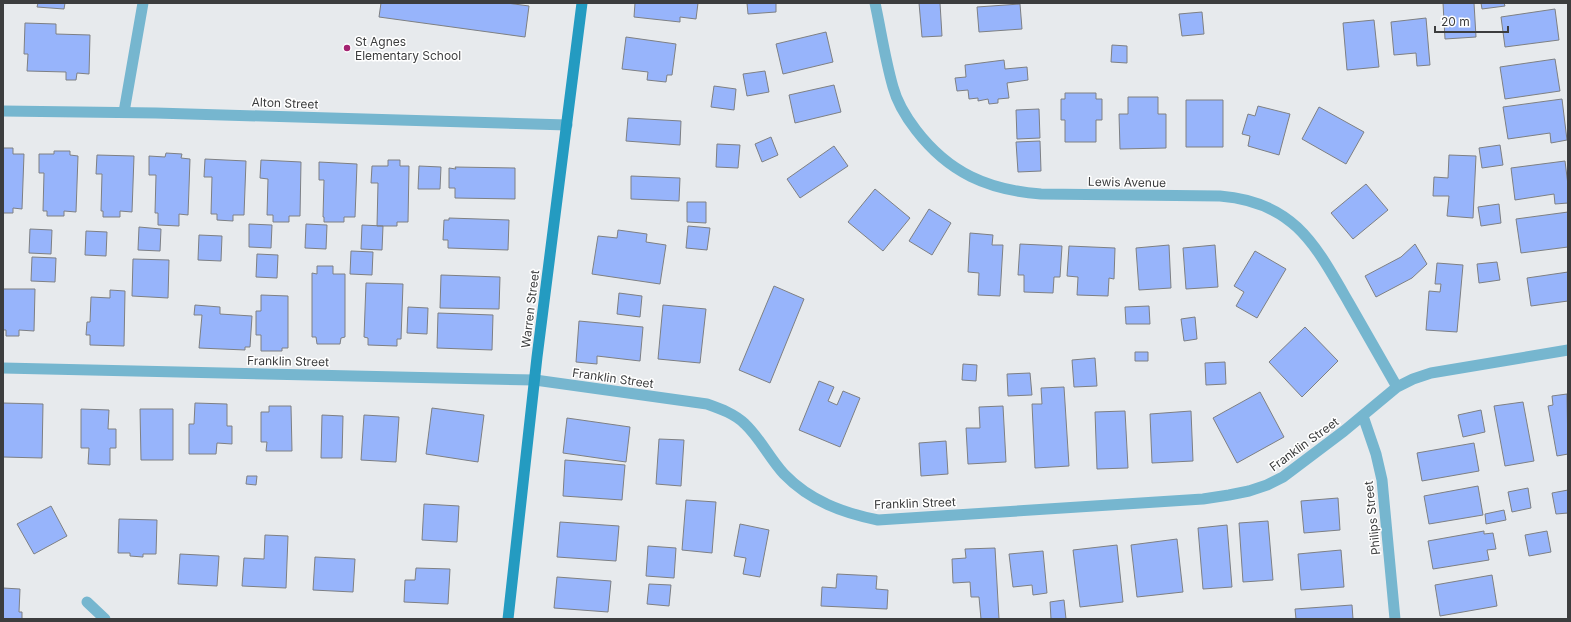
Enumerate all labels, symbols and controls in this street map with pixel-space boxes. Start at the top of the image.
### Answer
scale bar [1435,8,1508,34]
text: 20 m [1441,14,1470,29]
place label: St Agnes Elementary School [355,34,461,63]
marker: St Agnes Elementary School [342,43,352,53]
street label: Alton Street [251,94,319,112]
street label: Lewis Avenue [1088,174,1166,190]
street label: Warren Street [518,269,542,349]
street label: Franklin Street [247,353,329,369]
street label: Franklin Street [571,365,655,391]
street label: Franklin Street [1266,414,1342,474]
street label: Philips Street [1361,480,1383,556]
street label: Franklin Street [874,494,956,512]

